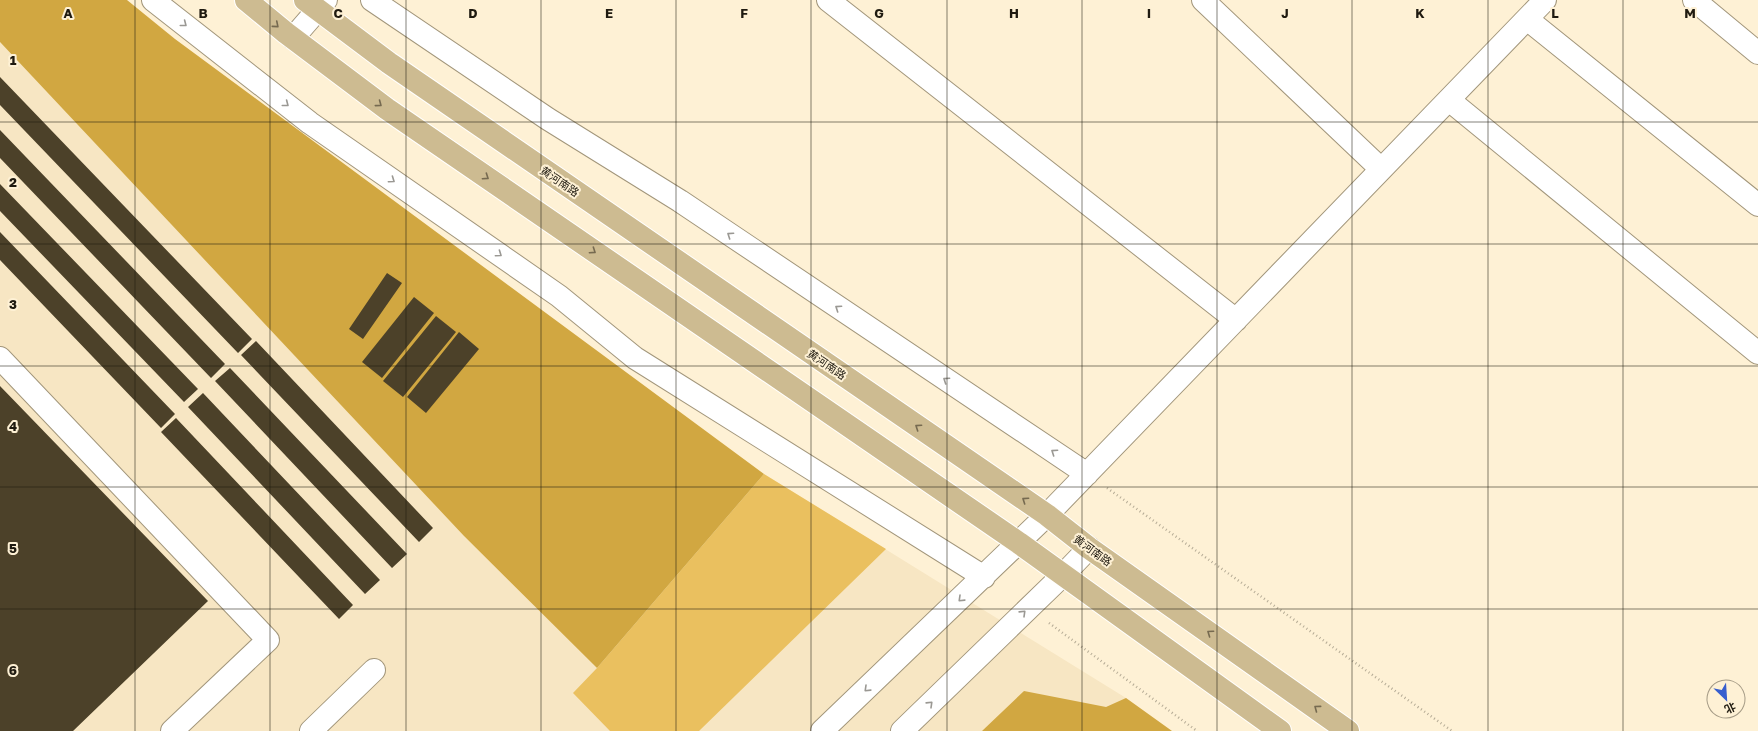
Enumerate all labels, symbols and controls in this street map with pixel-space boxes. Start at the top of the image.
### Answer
text: A [63,5,73,21]
text: B [198,5,208,21]
text: C [333,5,343,21]
text: D [468,5,478,21]
text: E [605,5,613,21]
text: F [740,5,748,21]
text: G [874,5,884,21]
text: H [1009,5,1019,21]
text: I [1147,5,1151,21]
text: J [1281,5,1289,21]
text: K [1415,5,1425,21]
text: L [1551,5,1559,21]
text: M [1684,5,1696,21]
one-way arrow [180,19,187,26]
one-way arrow [271,20,279,27]
text: 1 [10,52,17,68]
one-way arrow [375,99,382,106]
one-way arrow [282,100,289,107]
street label: 黄河南路 [538,163,582,199]
one-way arrow [482,173,489,180]
text: 2 [9,174,17,190]
one-way arrow [388,175,395,183]
one-way arrow [727,232,734,240]
one-way arrow [589,246,596,253]
one-way arrow [494,249,501,256]
text: 3 [9,296,17,312]
one-way arrow [835,305,842,313]
street label: 黄河南路 [805,346,849,382]
one-way arrow [943,377,950,385]
text: 4 [9,418,17,434]
one-way arrow [915,424,922,431]
one-way arrow [1051,450,1058,457]
one-way arrow [1022,497,1029,505]
street label: 黄河南路 [1071,532,1115,568]
text: 5 [9,540,17,556]
one-way arrow [958,594,966,602]
one-way arrow [1018,610,1026,618]
one-way arrow [1208,631,1215,638]
text: 6 [9,662,17,678]
north arrow [1706,679,1746,719]
one-way arrow [864,684,871,691]
text: 北 [1723,700,1738,717]
one-way arrow [925,701,933,709]
one-way arrow [1314,705,1321,712]

